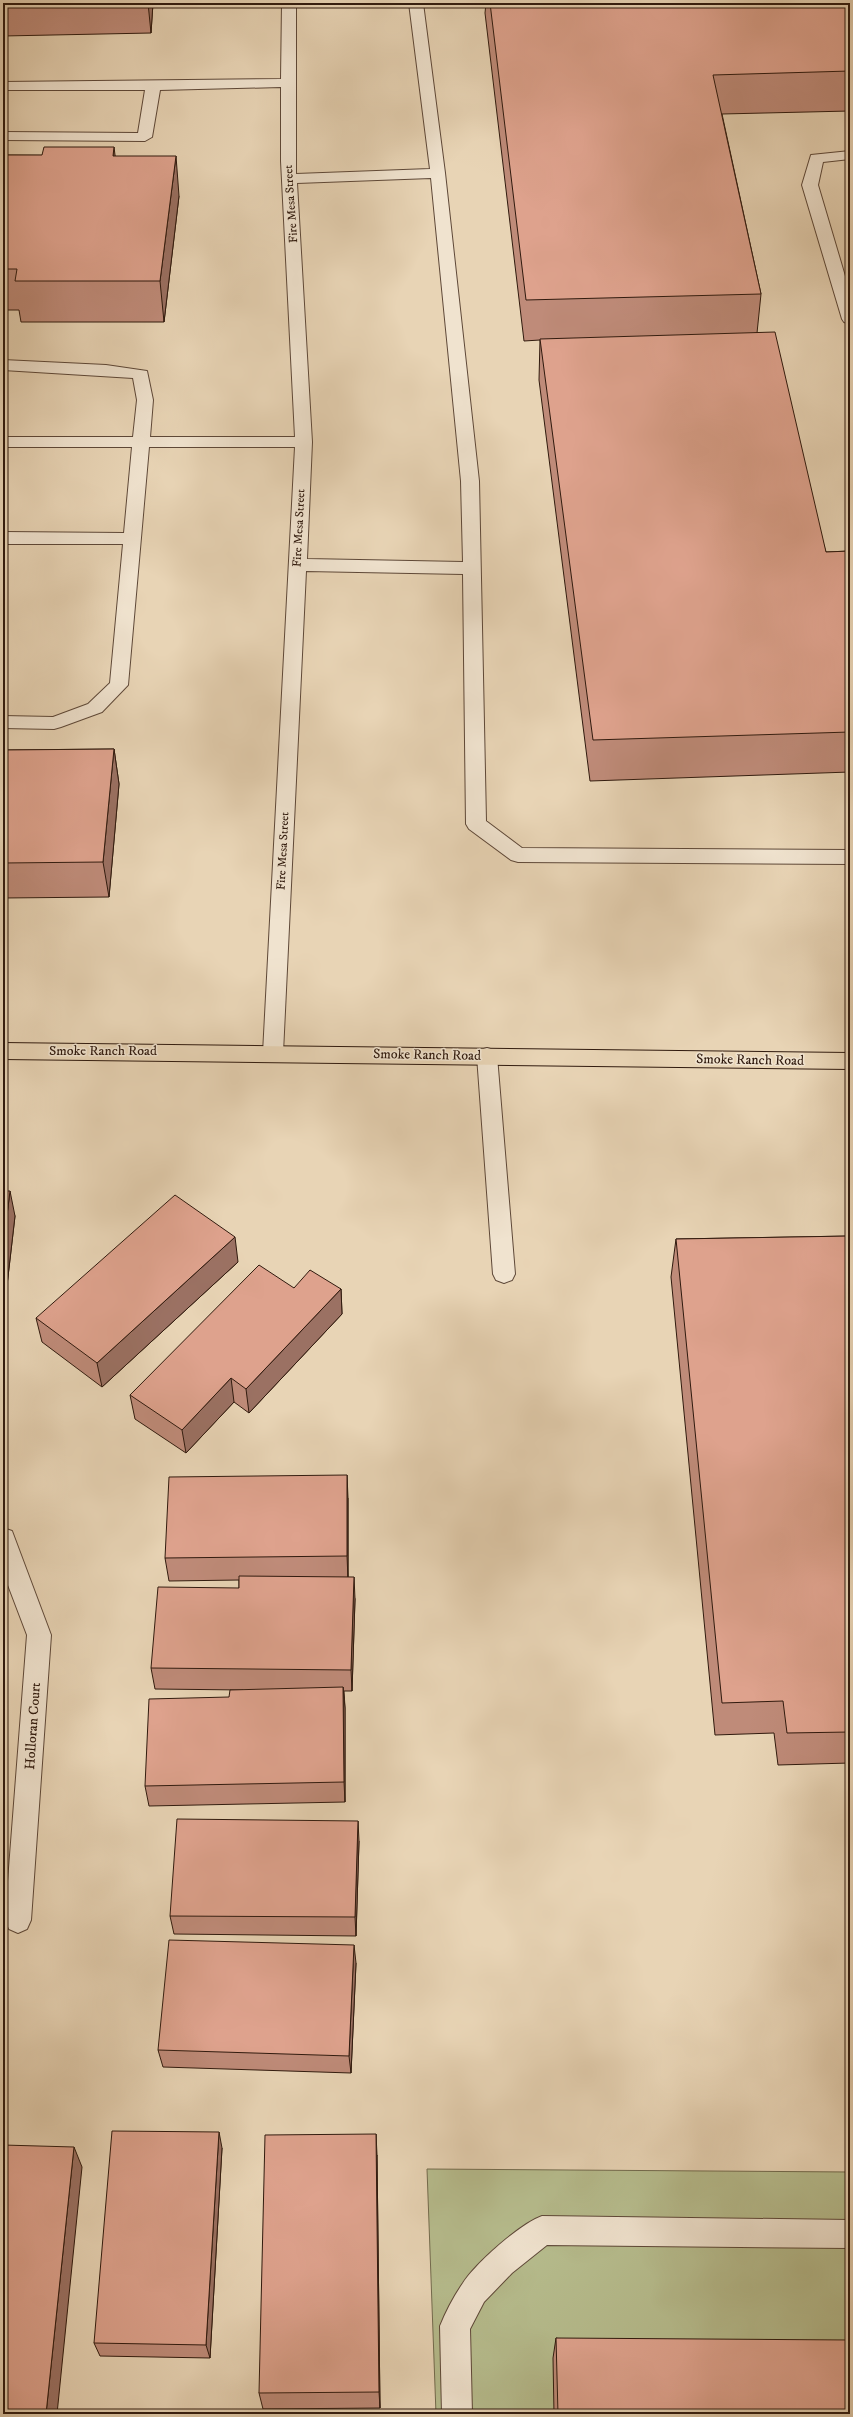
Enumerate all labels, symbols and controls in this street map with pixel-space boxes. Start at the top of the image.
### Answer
street label: Fire Mesa Street [281,164,301,244]
street label: Fire Mesa Street [289,488,309,567]
street label: Fire Mesa Street [273,811,293,890]
street label: Smoke Ranch Road [49,1042,157,1060]
street label: Smoke Ranch Road [373,1045,481,1065]
street label: Smoke Ranch Road [696,1050,804,1070]
street label: Holloran Court [21,1681,45,1770]

